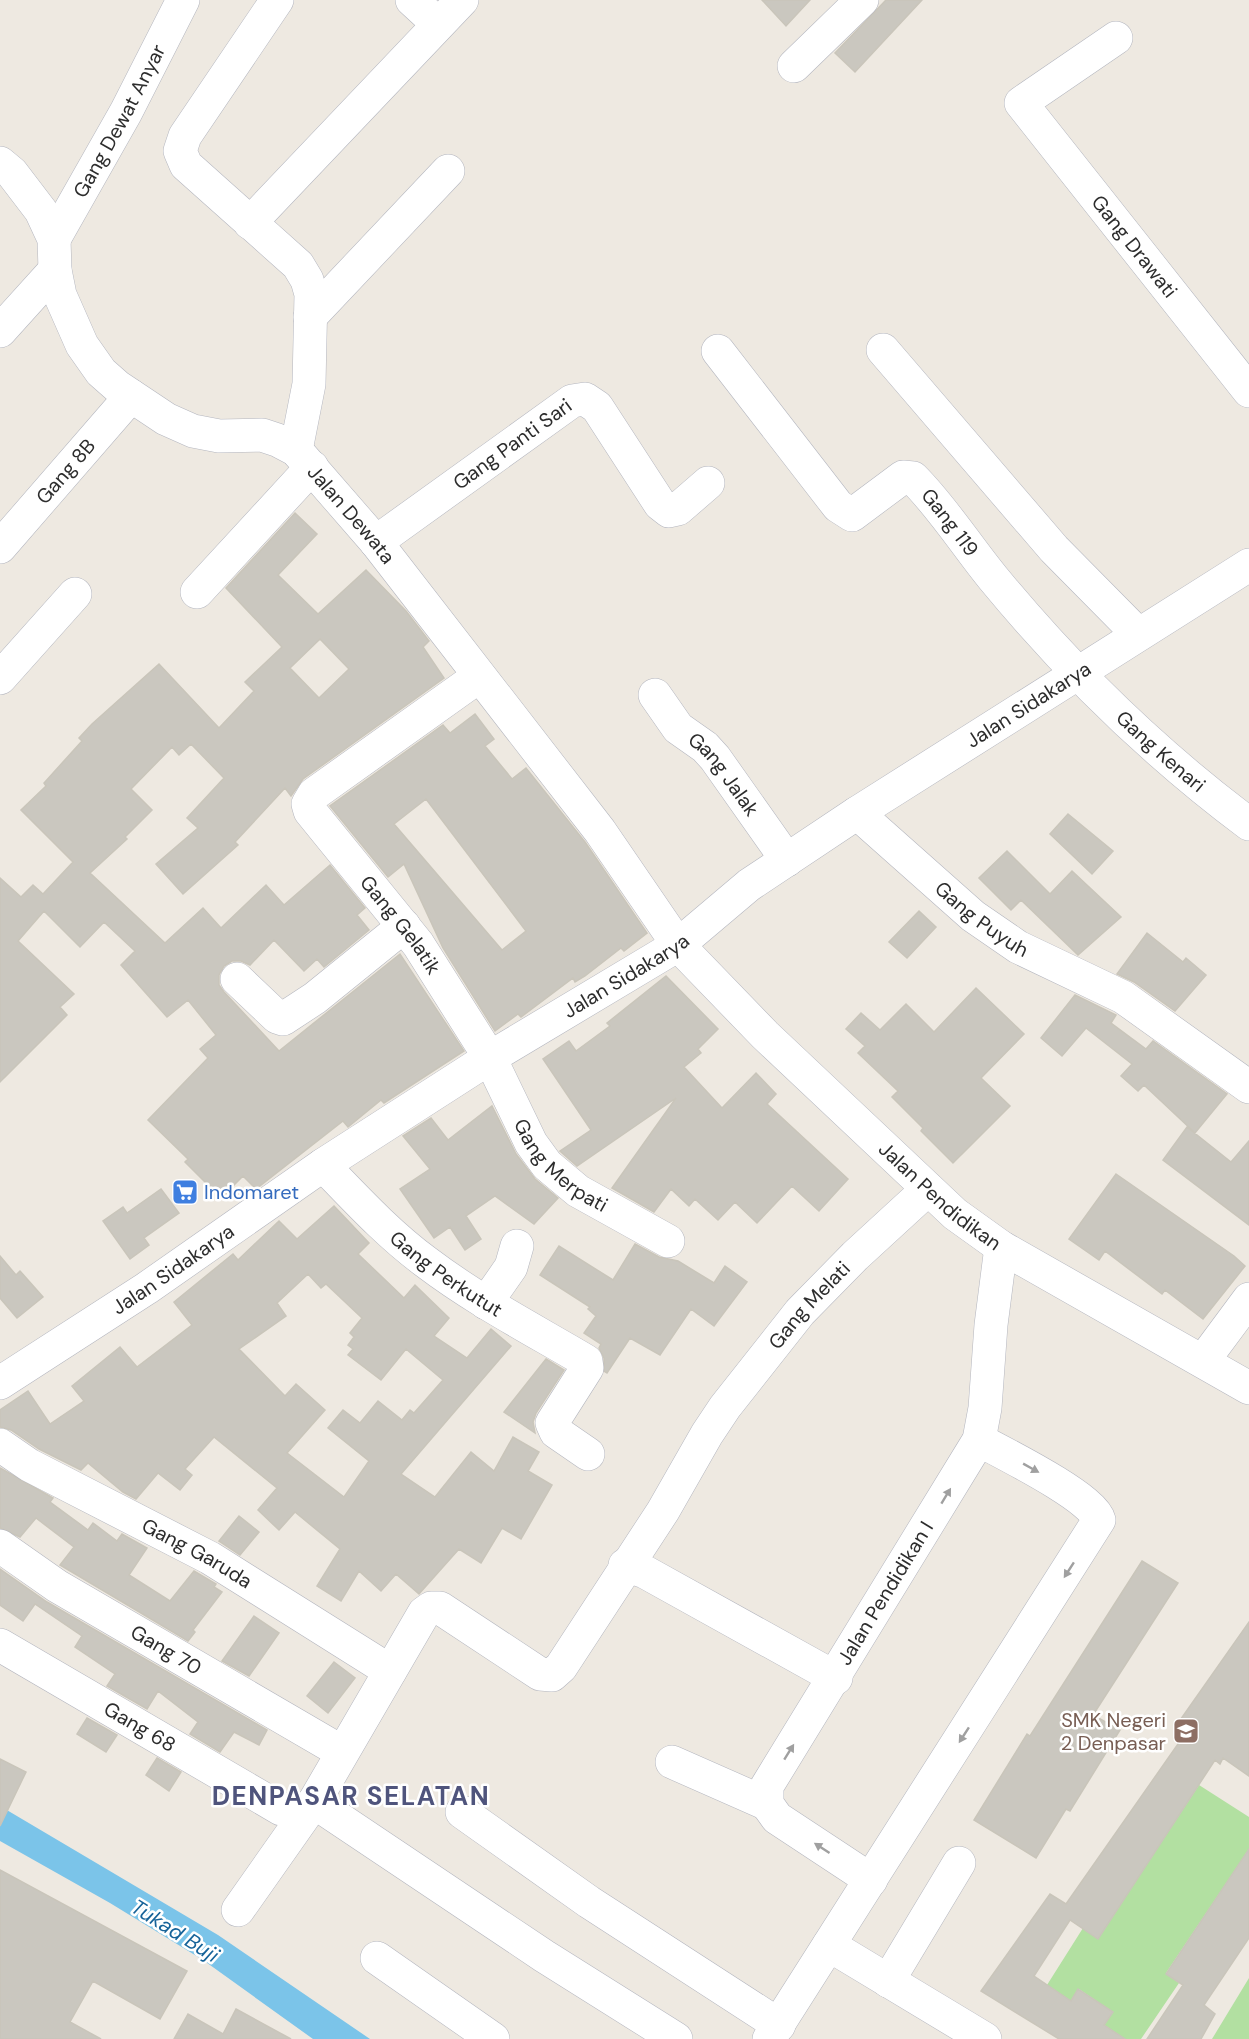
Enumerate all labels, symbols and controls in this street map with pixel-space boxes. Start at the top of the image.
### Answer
street label: Gang Dewat Anyar [67,40,171,202]
street label: Gang Drawati [1086,190,1183,303]
street label: Gang Panti Sari [448,392,577,495]
street label: Gang 8B [30,433,101,510]
street label: Jalan Dewata [302,459,401,569]
street label: Gang 119 [916,483,984,561]
street label: Jalan Sidakarya [961,655,1096,754]
street label: Gang Kenari [1111,705,1211,798]
street label: Gang Jalak [683,726,765,821]
street label: Gang Gelatik [354,870,447,979]
street label: Gang Puyuh [929,875,1032,963]
street label: Jalan Sidakarya [558,928,695,1024]
street label: Gang Merpati [508,1114,612,1218]
street label: Jalan Pendidikan [873,1136,1006,1256]
supermarket icon: Indomaret [170,1177,200,1207]
place label: Indomaret [204,1179,299,1205]
street label: Jalan Sidakarya [107,1218,239,1320]
street label: Gang Perkutut [384,1225,508,1323]
street label: Gang Melati [763,1256,856,1354]
one-way arrow [1022,1463,1039,1473]
one-way arrow [940,1488,951,1504]
street label: Gang Garuda [137,1512,257,1594]
street label: Jalan Pendidikan I [831,1516,939,1670]
one-way arrow [1064,1562,1075,1578]
street label: Gang 70 [126,1619,206,1681]
street label: Gang 68 [99,1696,180,1758]
place label: SMK Negeri 2 Denpasar [1061,1707,1166,1756]
school or university icon: SMK Negeri 2 Denpasar [1171,1716,1201,1746]
one-way arrow [959,1726,970,1743]
one-way arrow [784,1744,795,1760]
district label: DENPASAR SELATAN [212,1779,490,1813]
one-way arrow [815,1842,831,1854]
water label: Tukad Buji [126,1893,225,1970]

